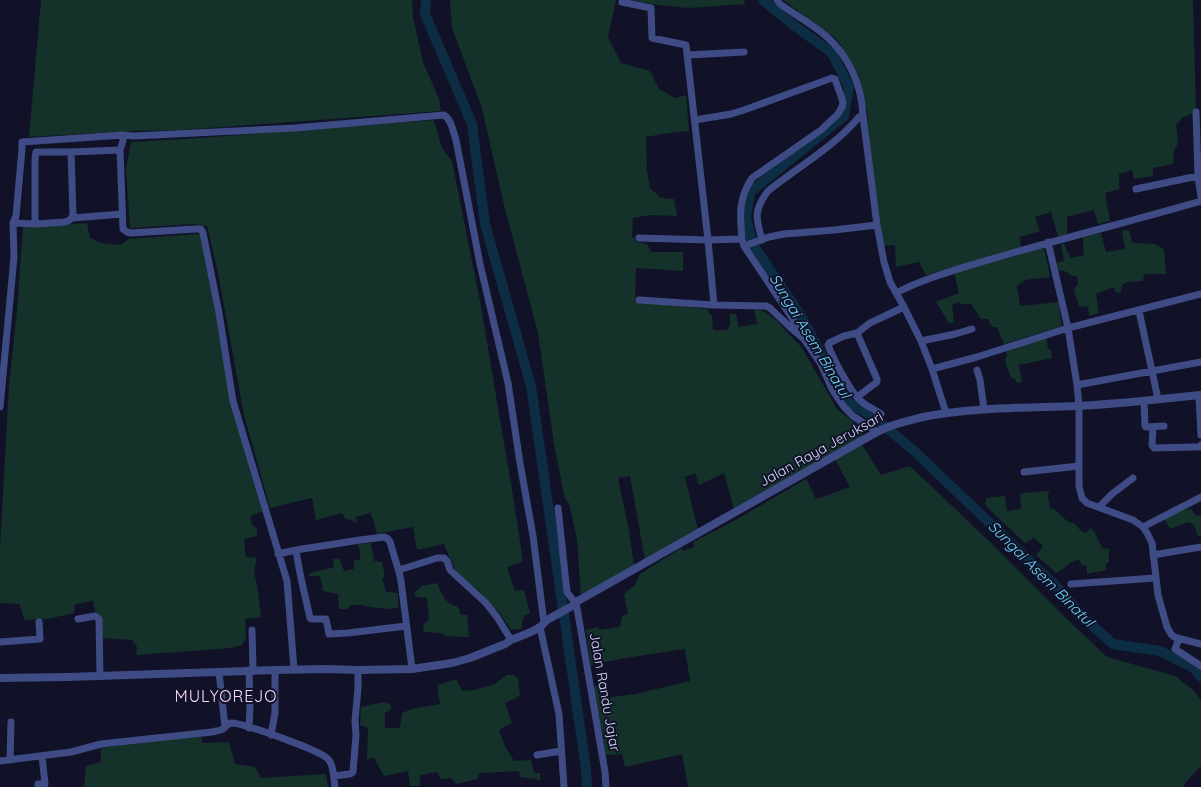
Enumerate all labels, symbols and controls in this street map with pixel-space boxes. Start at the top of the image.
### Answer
water label: Sungai Asem Binatul [766,270,856,403]
street label: Jalan Raya Jeruksari [756,408,886,490]
water label: Sungai Asem Binatul [984,517,1099,632]
street label: Jalan Randu Jajar [586,631,624,754]
district label: MULYOREJO [174,686,278,706]

